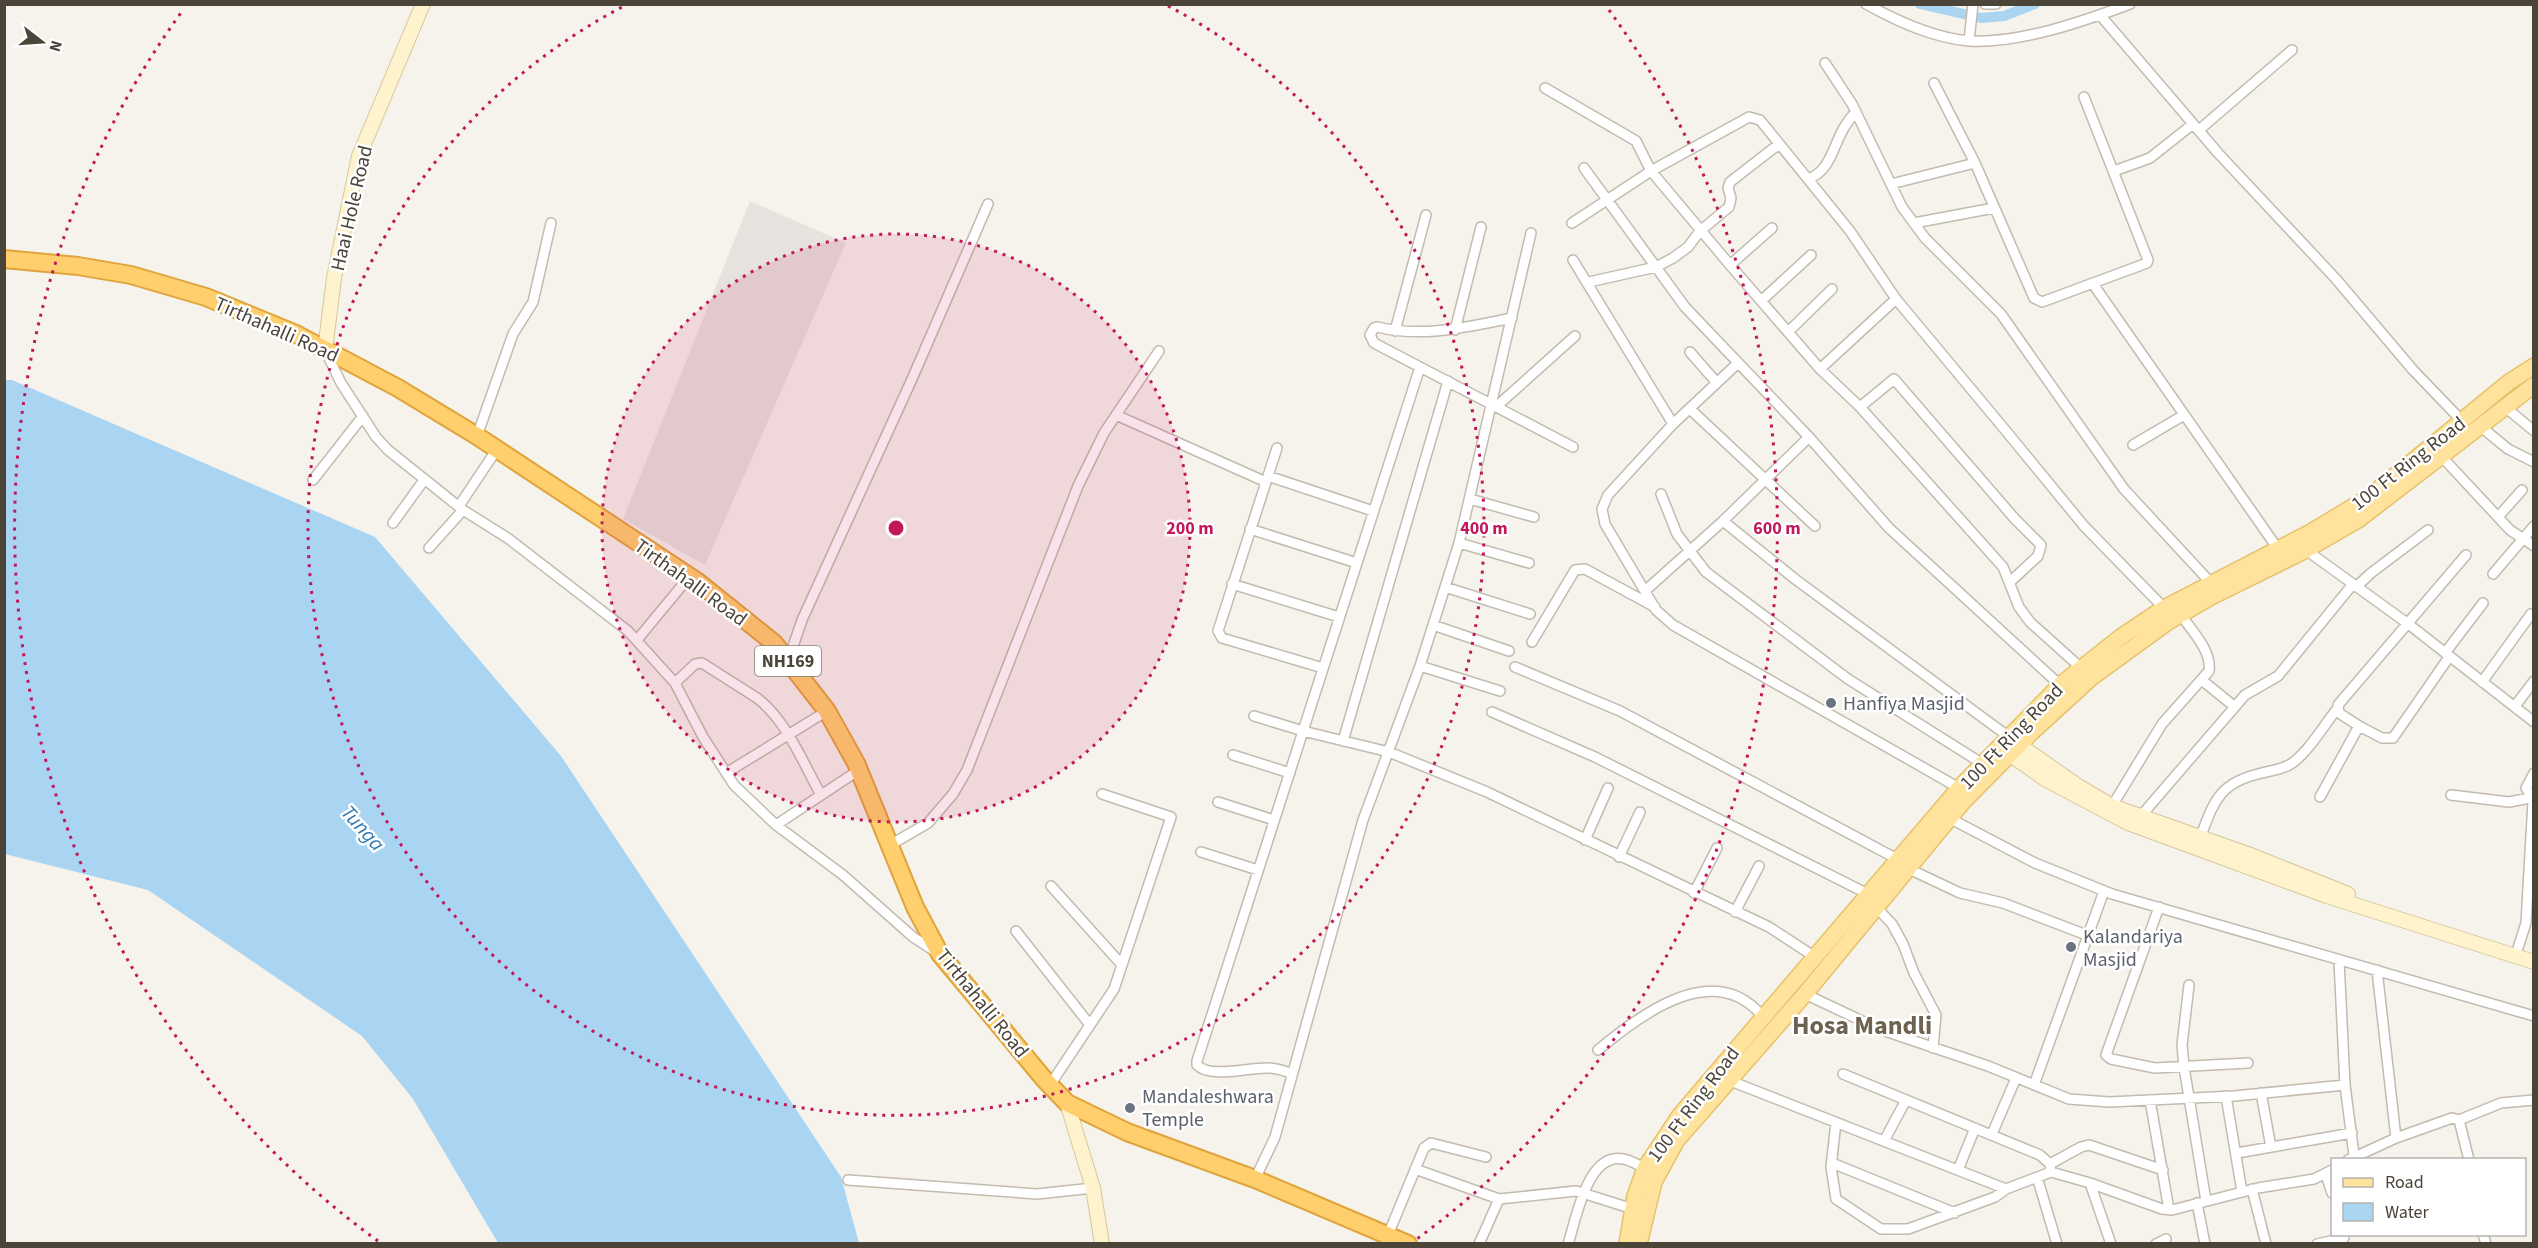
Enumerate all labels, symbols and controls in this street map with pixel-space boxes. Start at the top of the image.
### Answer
north arrow [12,12,72,72]
text: N [43,38,67,54]
street label: Haai Hole Road [324,143,380,274]
street label: Tirthahalli Road [210,290,343,370]
street label: 100 Ft Ring Road [2345,410,2472,517]
text: 200 m [1166,516,1214,541]
text: 400 m [1460,516,1508,541]
text: 600 m [1753,516,1801,541]
centre of rings [886,518,906,538]
street label: Tirthahalli Road [628,532,753,633]
road number: NH169 [755,646,821,676]
street label: 100 Ft Ring Road [1954,677,2070,796]
place label: Hanfiya Masjid [1843,690,1965,718]
marker: Hanfiya Masjid [1824,696,1838,710]
water label: Tunga [334,798,392,858]
place label: Kalandariya Masjid [2083,923,2183,974]
marker: Kalandariya Masjid [2064,940,2078,954]
street label: Tirthahalli Road [929,943,1035,1064]
district label: Hosa Mandli [1792,1007,1932,1044]
street label: 100 Ft Ring Road [1641,1041,1747,1168]
place label: Mandaleshwara Temple [1142,1083,1274,1134]
marker: Mandaleshwara Temple [1123,1101,1137,1115]
legend [2331,1158,2526,1236]
text: Road [2385,1170,2424,1195]
text: Water [2385,1200,2429,1225]

